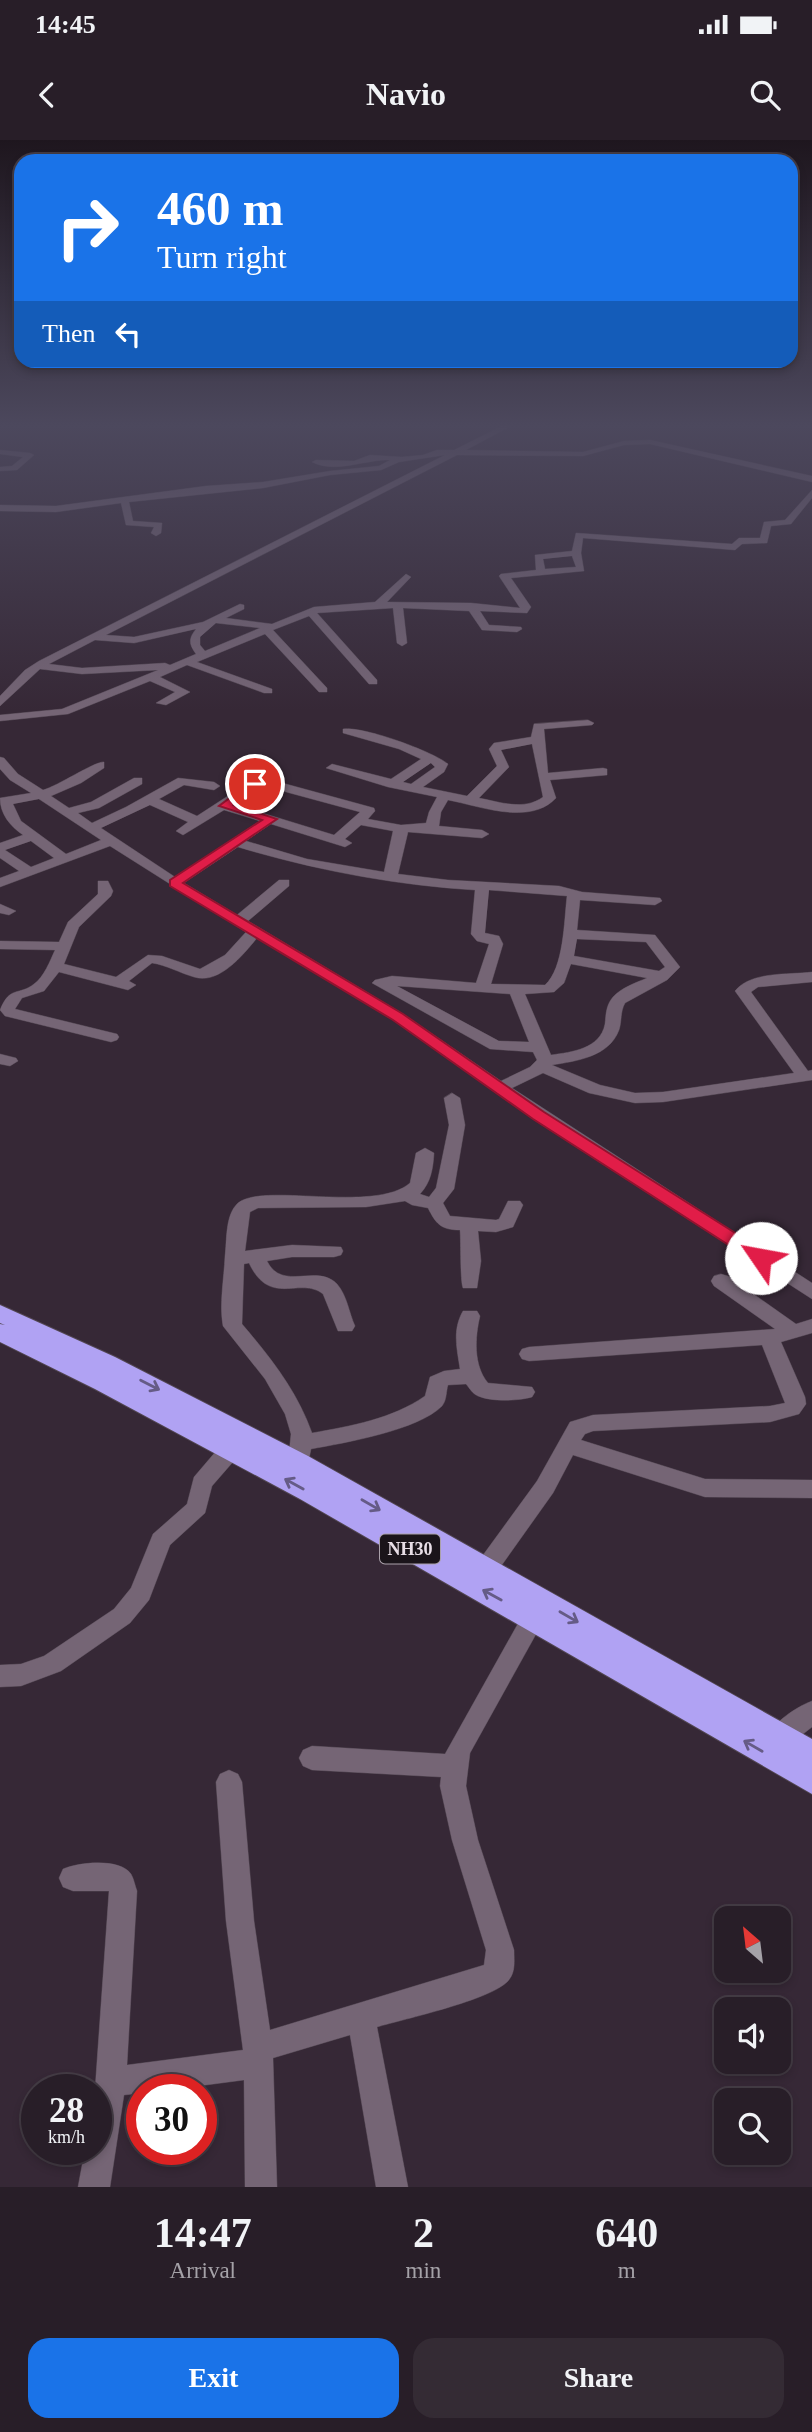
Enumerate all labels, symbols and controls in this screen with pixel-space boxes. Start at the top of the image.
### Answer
text: 14:45 [35,10,96,39]
icon: back [28,76,66,114]
text: Navio [366,76,446,112]
icon: search [746,76,784,114]
text: 460 m [157,181,284,236]
icon: right [42,182,133,273]
text: Turn right [157,239,287,275]
icon: left [109,315,147,353]
text: Then [42,319,95,348]
pin [225,754,285,814]
icon: arrive [236,765,274,803]
position arrow [724,1221,798,1295]
one-way arrow [139,1379,160,1393]
one-way arrow [284,1477,305,1490]
one-way arrow [361,1498,381,1512]
road number: NH30 [380,1534,440,1564]
one-way arrow [482,1588,503,1601]
one-way arrow [559,1610,579,1624]
one-way arrow [743,1739,763,1753]
north arrow [714,1906,791,1983]
map controls [714,1906,791,2165]
button: sound [714,1997,791,2074]
speed limit sign: 30 [126,2074,217,2165]
button: search [714,2088,791,2165]
text: 28 [49,2091,84,2130]
text: km/h [48,2127,85,2147]
text: 14:47 [154,2210,252,2256]
text: 2 [413,2210,434,2256]
text: 640 [595,2210,658,2256]
text: Arrival [170,2258,236,2283]
text: min [406,2258,441,2283]
text: m [618,2258,636,2283]
button: Exit [28,2338,399,2418]
button: Share [413,2338,784,2418]

